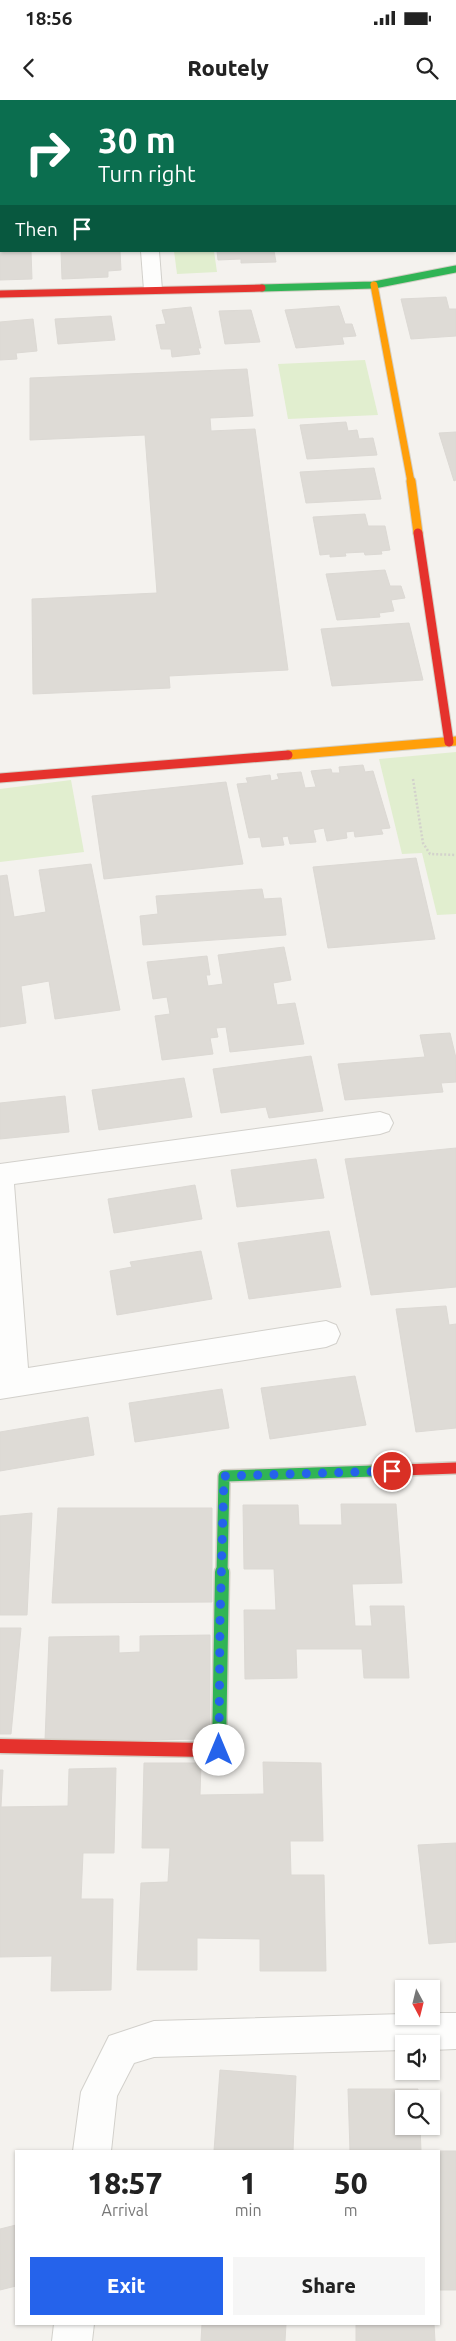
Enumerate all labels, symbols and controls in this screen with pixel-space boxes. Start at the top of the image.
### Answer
text: 18:56 [25,7,73,29]
icon: back [15,54,43,82]
icon: search [413,54,441,82]
text: Routely [187,55,269,80]
icon: right [15,120,80,185]
text: 30 m [98,120,176,160]
text: Turn right [98,161,196,186]
icon: arrive [68,215,96,243]
text: Then [15,218,58,240]
pin [371,1450,413,1492]
icon: arrive [378,1457,406,1485]
position arrow [192,1723,244,1775]
north arrow [395,1980,440,2025]
map controls [395,1980,440,2135]
button: sound [395,2035,440,2080]
button: search [395,2090,440,2135]
text: 18:57 [87,2166,162,2200]
text: 1 [240,2166,257,2200]
text: 50 [334,2166,368,2200]
text: Arrival [102,2201,148,2219]
text: min [235,2201,262,2219]
text: m [344,2201,358,2219]
button: Exit [30,2257,223,2315]
button: Share [233,2257,425,2315]

